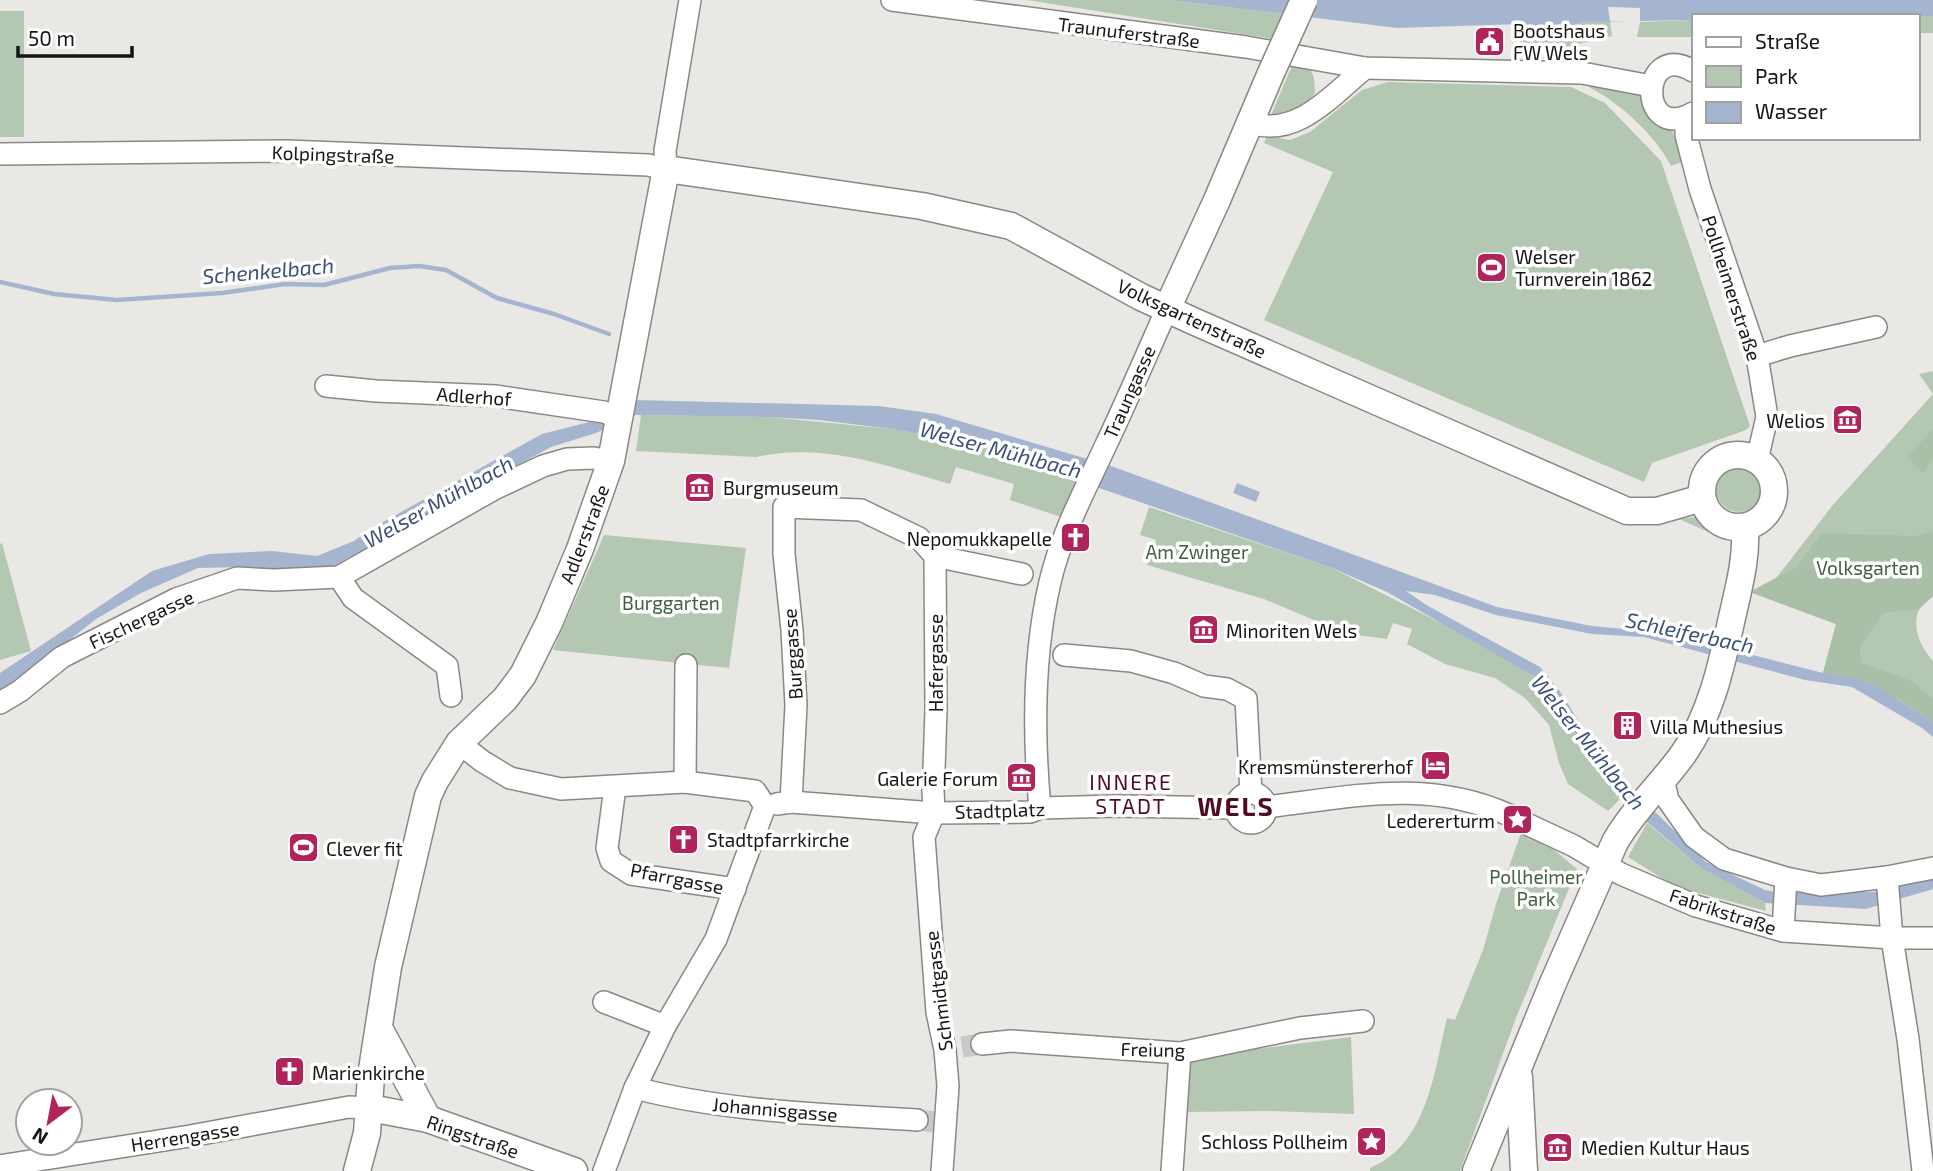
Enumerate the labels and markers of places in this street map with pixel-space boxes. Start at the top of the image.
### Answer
place label: Bootshaus FW Wels [1513,19,1605,64]
public building icon: Bootshaus FW Wels [1473,24,1507,58]
place label: Welser Turnverein 1862 [1515,245,1652,290]
sports icon: Welser Turnverein 1862 [1475,250,1509,284]
museum icon: Welios [1831,403,1865,437]
place label: Welios [1766,409,1825,432]
museum icon: Burgmuseum [683,470,717,504]
place label: Burgmuseum [723,476,839,499]
church icon: Nepomukkapelle [1058,521,1092,555]
place label: Nepomukkapelle [907,527,1052,550]
museum icon: Minoriten Wels [1186,613,1220,647]
place label: Minoriten Wels [1226,619,1357,642]
building icon: Villa Muthesius [1610,709,1644,743]
place label: Villa Muthesius [1650,715,1783,738]
hotel icon: Kremsmünstererhof [1419,749,1453,783]
place label: Kremsmünstererhof [1238,755,1414,778]
museum icon: Galerie Forum [1004,761,1038,795]
place label: Galerie Forum [877,767,998,790]
place icon: Ledererturm [1501,803,1535,837]
place label: Ledererturm [1386,809,1495,832]
church icon: Stadtpfarrkirche [667,822,701,856]
place label: Stadtpfarrkirche [707,828,850,851]
sports icon: Clever fit [286,831,320,865]
place label: Clever fit [326,837,403,860]
church icon: Marienkirche [272,1055,306,1089]
place label: Marienkirche [312,1061,425,1084]
place icon: Schloss Pollheim [1354,1124,1388,1158]
place label: Schloss Pollheim [1201,1130,1348,1153]
museum icon: Medien Kultur Haus [1541,1130,1575,1164]
place label: Medien Kultur Haus [1581,1136,1750,1159]

